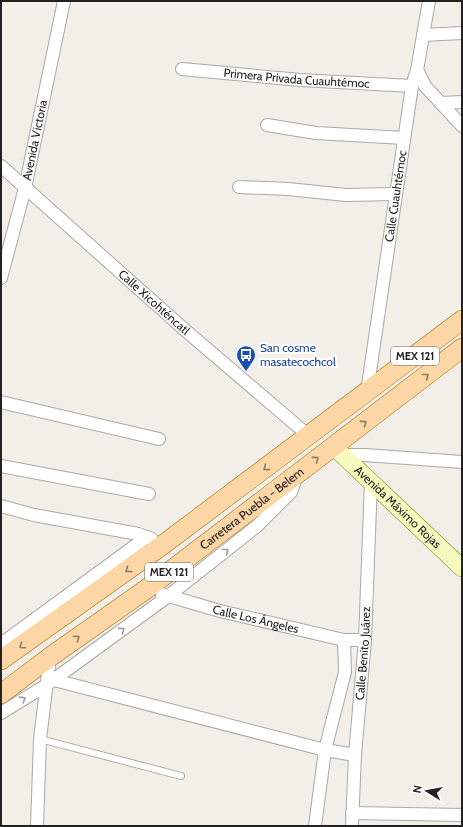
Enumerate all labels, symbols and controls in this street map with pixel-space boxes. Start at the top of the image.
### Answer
street label: Primera Privada Cuauhtémoc [223,65,371,91]
street label: Avenida Victoria [19,98,50,182]
street label: Calle Cuauhtémoc [381,149,410,243]
street label: Calle Xicohténcatl [115,266,193,338]
place label: San cosme masatecochcol [260,340,336,369]
bus stop icon: San cosme masatecochcol [235,344,257,372]
road number: MEX 121 [391,347,439,365]
one-way arrow [422,374,429,381]
one-way arrow [360,421,367,428]
one-way arrow [312,457,319,464]
street label: Avenida Máximo Rojas [352,462,445,551]
one-way arrow [263,463,270,471]
street label: Carretera Puebla - Belem [197,464,307,553]
one-way arrow [221,549,228,556]
road number: MEX 121 [145,563,193,581]
one-way arrow [125,565,132,572]
street label: Calle Los Ángeles [211,601,300,636]
street label: Calle Benito Juárez [352,606,373,701]
one-way arrow [118,628,125,635]
one-way arrow [73,636,80,643]
one-way arrow [19,641,26,649]
one-way arrow [19,697,26,704]
north arrow [407,771,447,811]
text: N [410,784,425,794]

